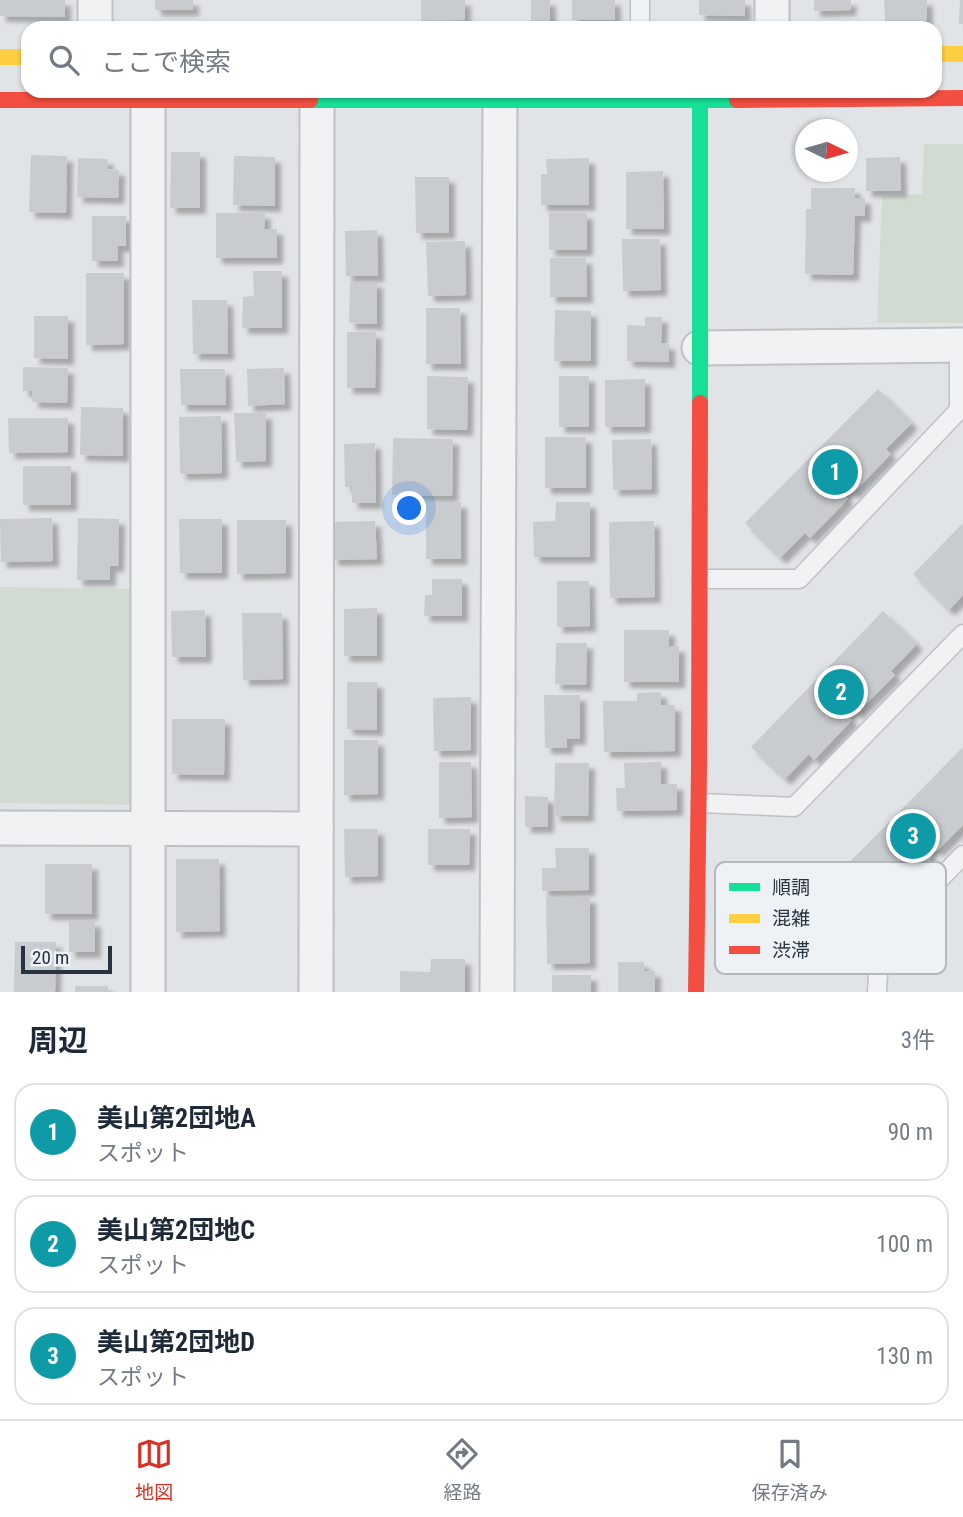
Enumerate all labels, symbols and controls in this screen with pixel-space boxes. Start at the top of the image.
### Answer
search box [21,21,942,98]
icon: search [45,41,83,79]
text: ここで検索 [101,47,231,77]
north arrow [795,119,858,182]
pin: 1 [812,446,858,498]
your location [392,491,426,525]
pin: 2 [818,666,864,718]
pin: 3 [890,810,936,862]
legend [715,862,946,974]
text: 順調 [772,876,810,899]
text: 混雑 [772,907,810,930]
text: 渋滞 [772,939,810,962]
scale bar [21,943,112,975]
text: 20 m [32,946,69,969]
text: 周辺 [28,1023,88,1058]
text: 3件 [901,1027,935,1054]
text: 美山第2団地A [97,1103,256,1133]
text: 1 [47,1119,59,1146]
text: 90 m [888,1119,933,1146]
text: スポット [97,1140,189,1167]
text: 美山第2団地C [97,1215,255,1245]
text: 2 [47,1231,59,1258]
text: 100 m [876,1231,933,1258]
text: スポット [97,1252,189,1279]
text: 美山第2団地D [97,1327,255,1357]
text: 3 [47,1343,59,1370]
text: 130 m [876,1343,933,1370]
text: スポット [97,1364,189,1391]
tab: 地図 [135,1435,173,1504]
tab: 経路 [443,1435,482,1504]
tab: 保存済み [752,1435,828,1504]

